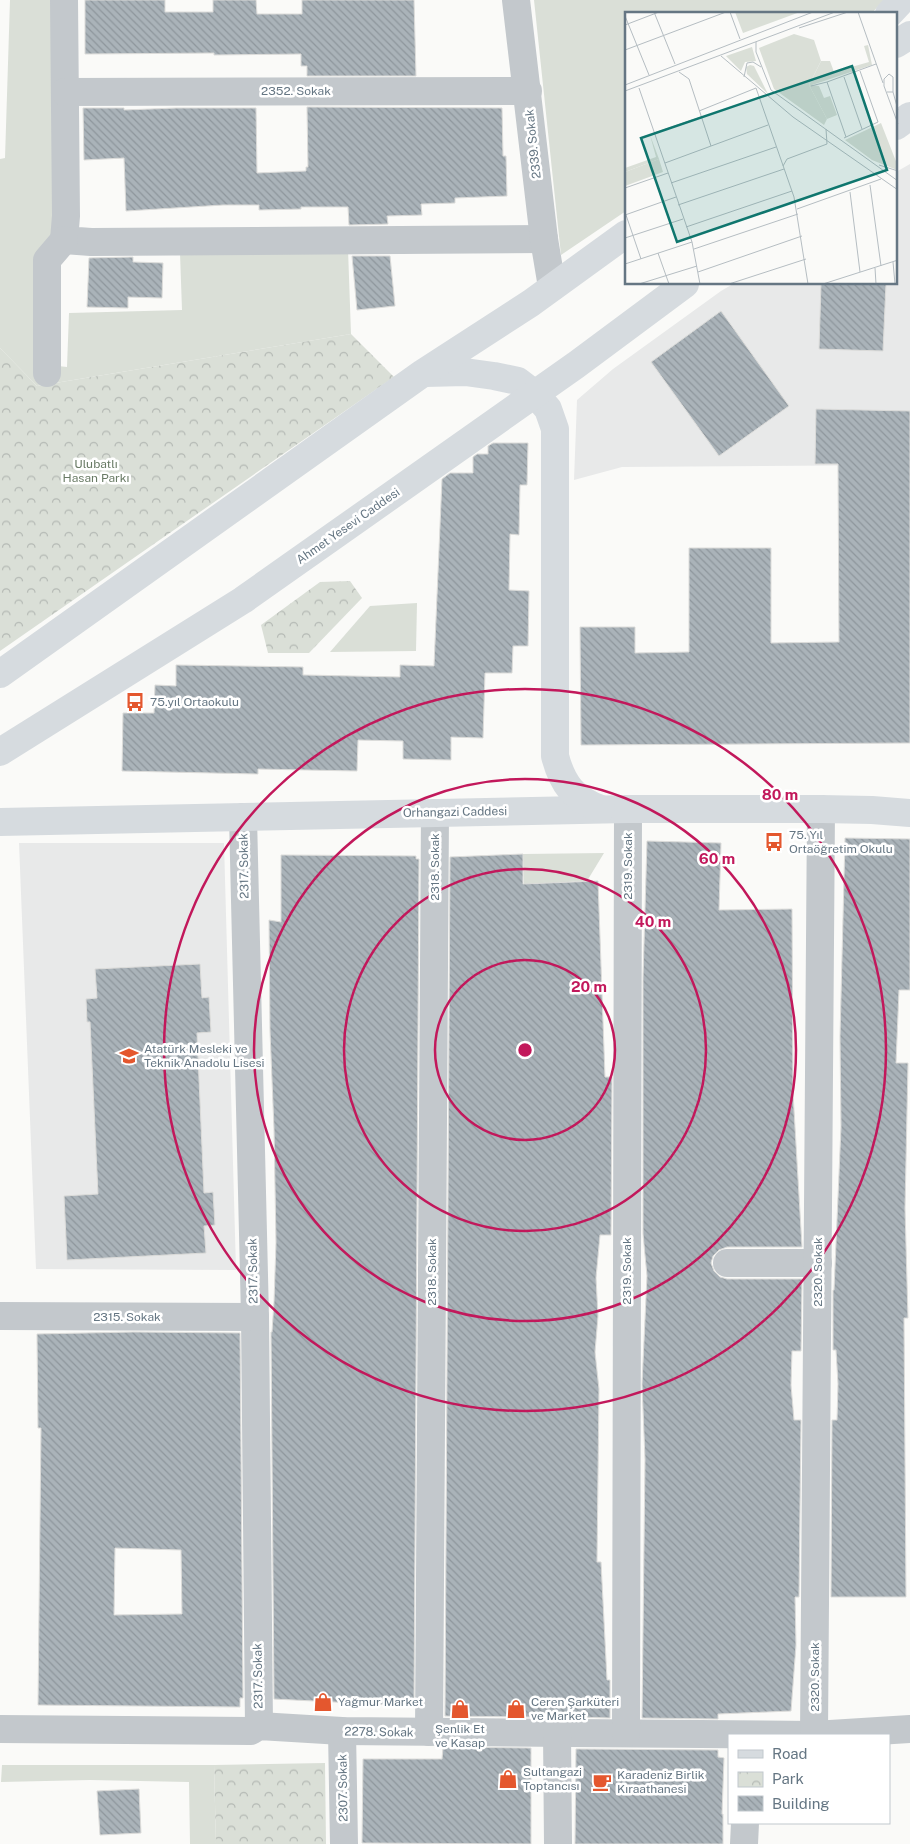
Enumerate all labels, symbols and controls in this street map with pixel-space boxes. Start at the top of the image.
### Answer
inset map [625,12,898,285]
street label: 2352. Sokak [261,84,331,98]
street label: 2339. Sokak [522,108,544,180]
park label: Ulubatlı Hasan Parkı [63,457,129,485]
street label: Ahmet Yesevi Caddesi [294,485,402,567]
bus stop icon: 75.yıl Ortaokulu [124,691,146,713]
place label: 75.yıl Ortaokulu [150,695,239,709]
text: 80 m [762,786,798,803]
street label: Orhangazi Caddesi [403,804,507,820]
place label: 75. Yıl Ortaöğretim Okulu [789,828,893,856]
bus stop icon: 75. Yıl Ortaöğretim Okulu [763,831,785,853]
street label: 2319. Sokak [621,832,635,900]
street label: 2317. Sokak [236,833,252,899]
street label: 2318. Sokak [428,833,442,901]
text: 60 m [699,850,735,867]
text: 40 m [635,913,671,930]
text: 20 m [571,978,607,995]
centre of rings [516,1041,534,1059]
place label: Atatürk Mesleki ve Teknik Anadolu Lisesi [144,1042,265,1070]
school or university icon: Atatürk Mesleki ve Teknik Anadolu Lisesi [118,1045,140,1067]
street label: 2319. Sokak [620,1237,634,1305]
street label: 2320. Sokak [811,1237,825,1307]
street label: 2317. Sokak [245,1238,261,1304]
street label: 2318. Sokak [425,1238,439,1306]
street label: 2315. Sokak [93,1310,161,1324]
street label: 2320. Sokak [808,1642,822,1712]
street label: 2317. Sokak [250,1643,266,1709]
shop icon: Yağmur Market [312,1691,334,1713]
place label: Yağmur Market [338,1695,424,1709]
place label: Ceren Şarküteri ve Market [531,1695,619,1723]
shop icon: Şenlik Et ve Kasap [449,1698,471,1720]
shop icon: Ceren Şarküteri ve Market [505,1698,527,1720]
place label: Şenlik Et ve Kasap [435,1722,485,1750]
street label: 2278. Sokak [344,1724,414,1740]
legend [728,1734,890,1824]
text: Road [772,1745,808,1762]
street label: 2307. Sokak [335,1754,351,1822]
place label: Sultangazi Toptancısı [523,1765,582,1793]
shop icon: Sultangazi Toptancısı [497,1768,519,1790]
place label: Karadeniz Birlik Kıraathanesi [617,1768,705,1796]
text: Park [772,1770,804,1787]
cafe icon: Karadeniz Birlik Kıraathanesi [591,1771,613,1793]
text: Building [772,1795,830,1812]

